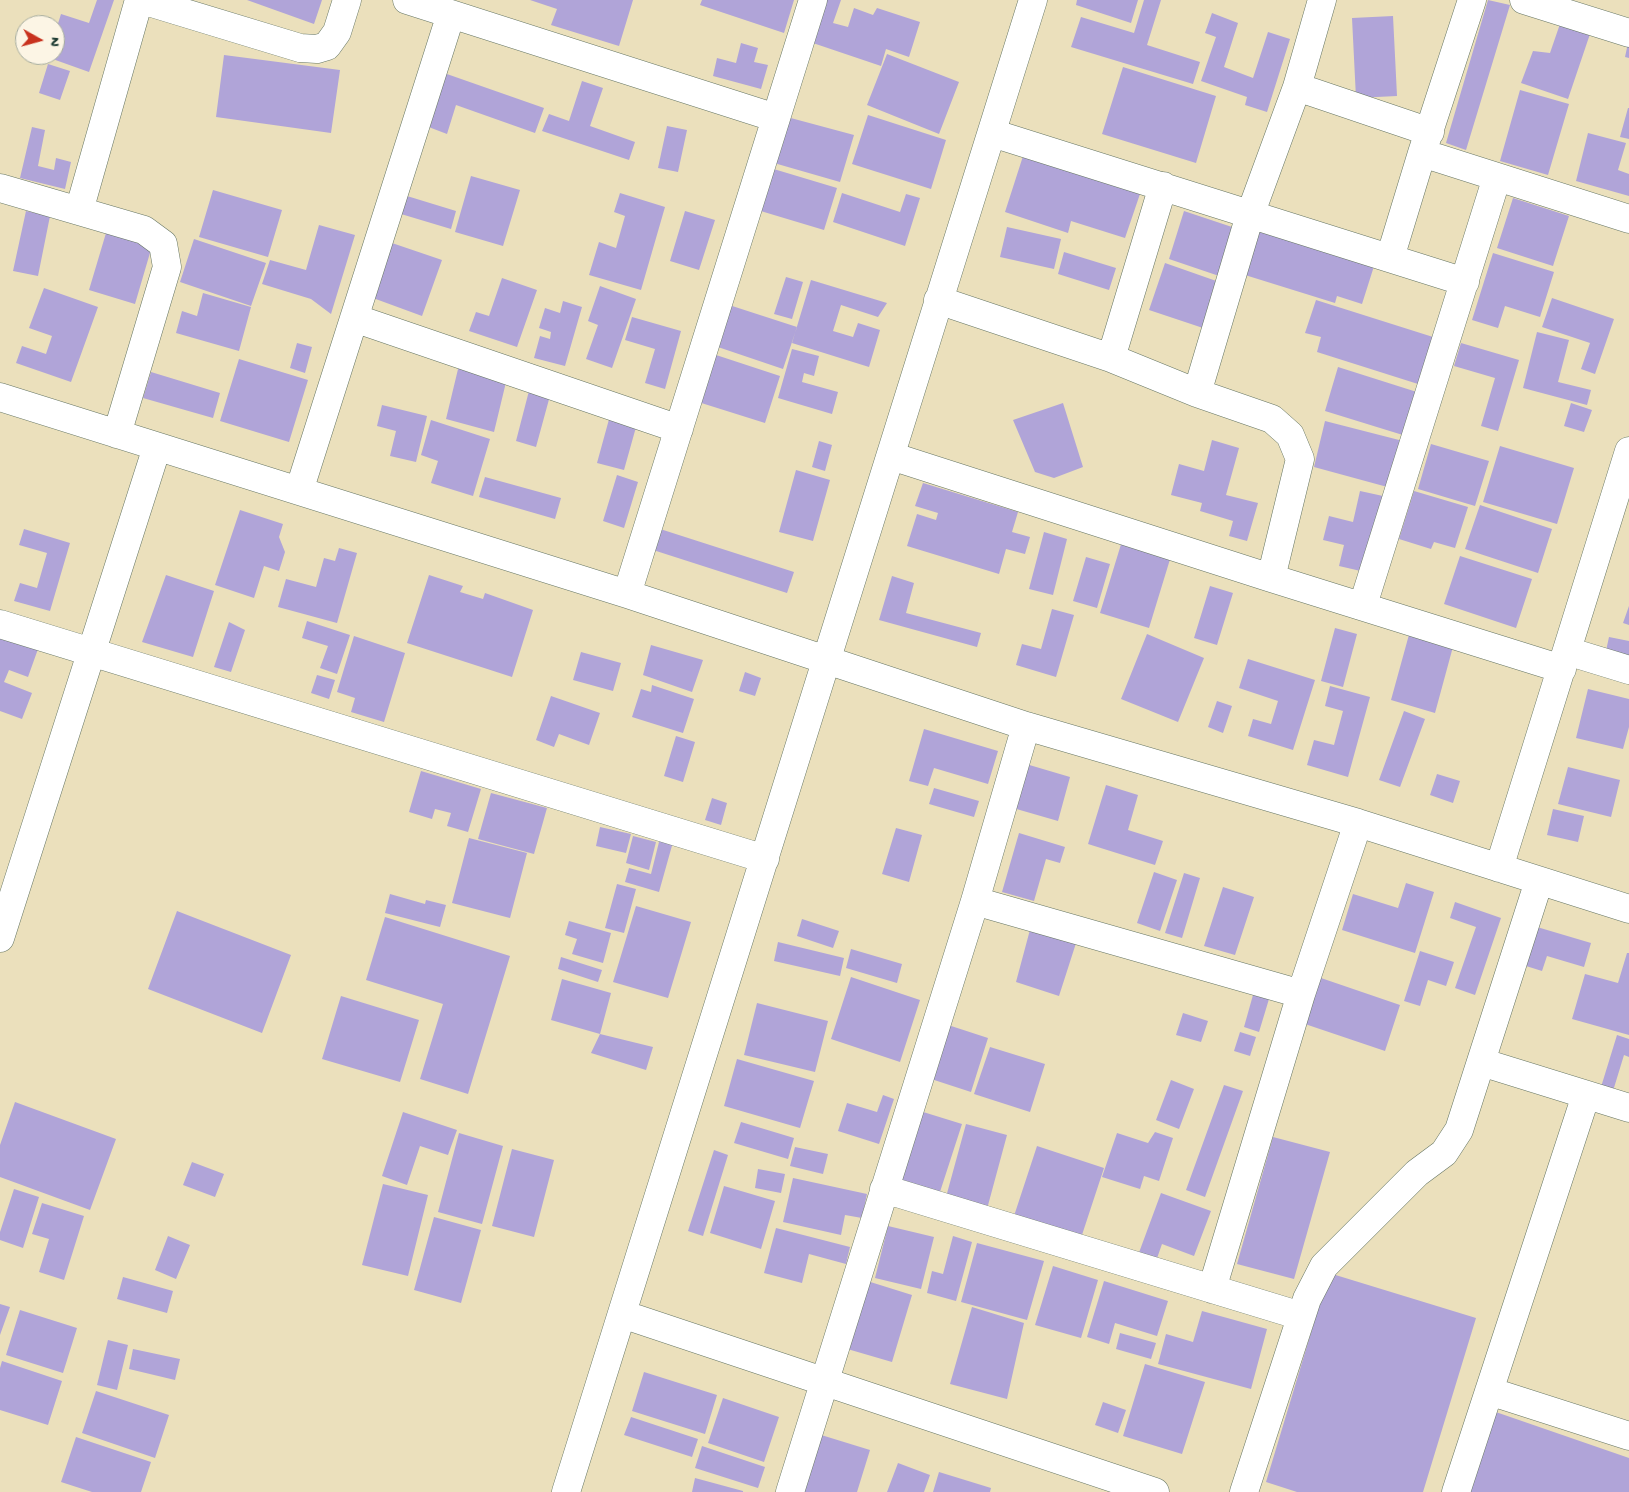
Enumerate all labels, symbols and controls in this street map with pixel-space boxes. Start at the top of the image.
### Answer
north arrow [15,15,65,65]
text: N [45,36,63,47]

